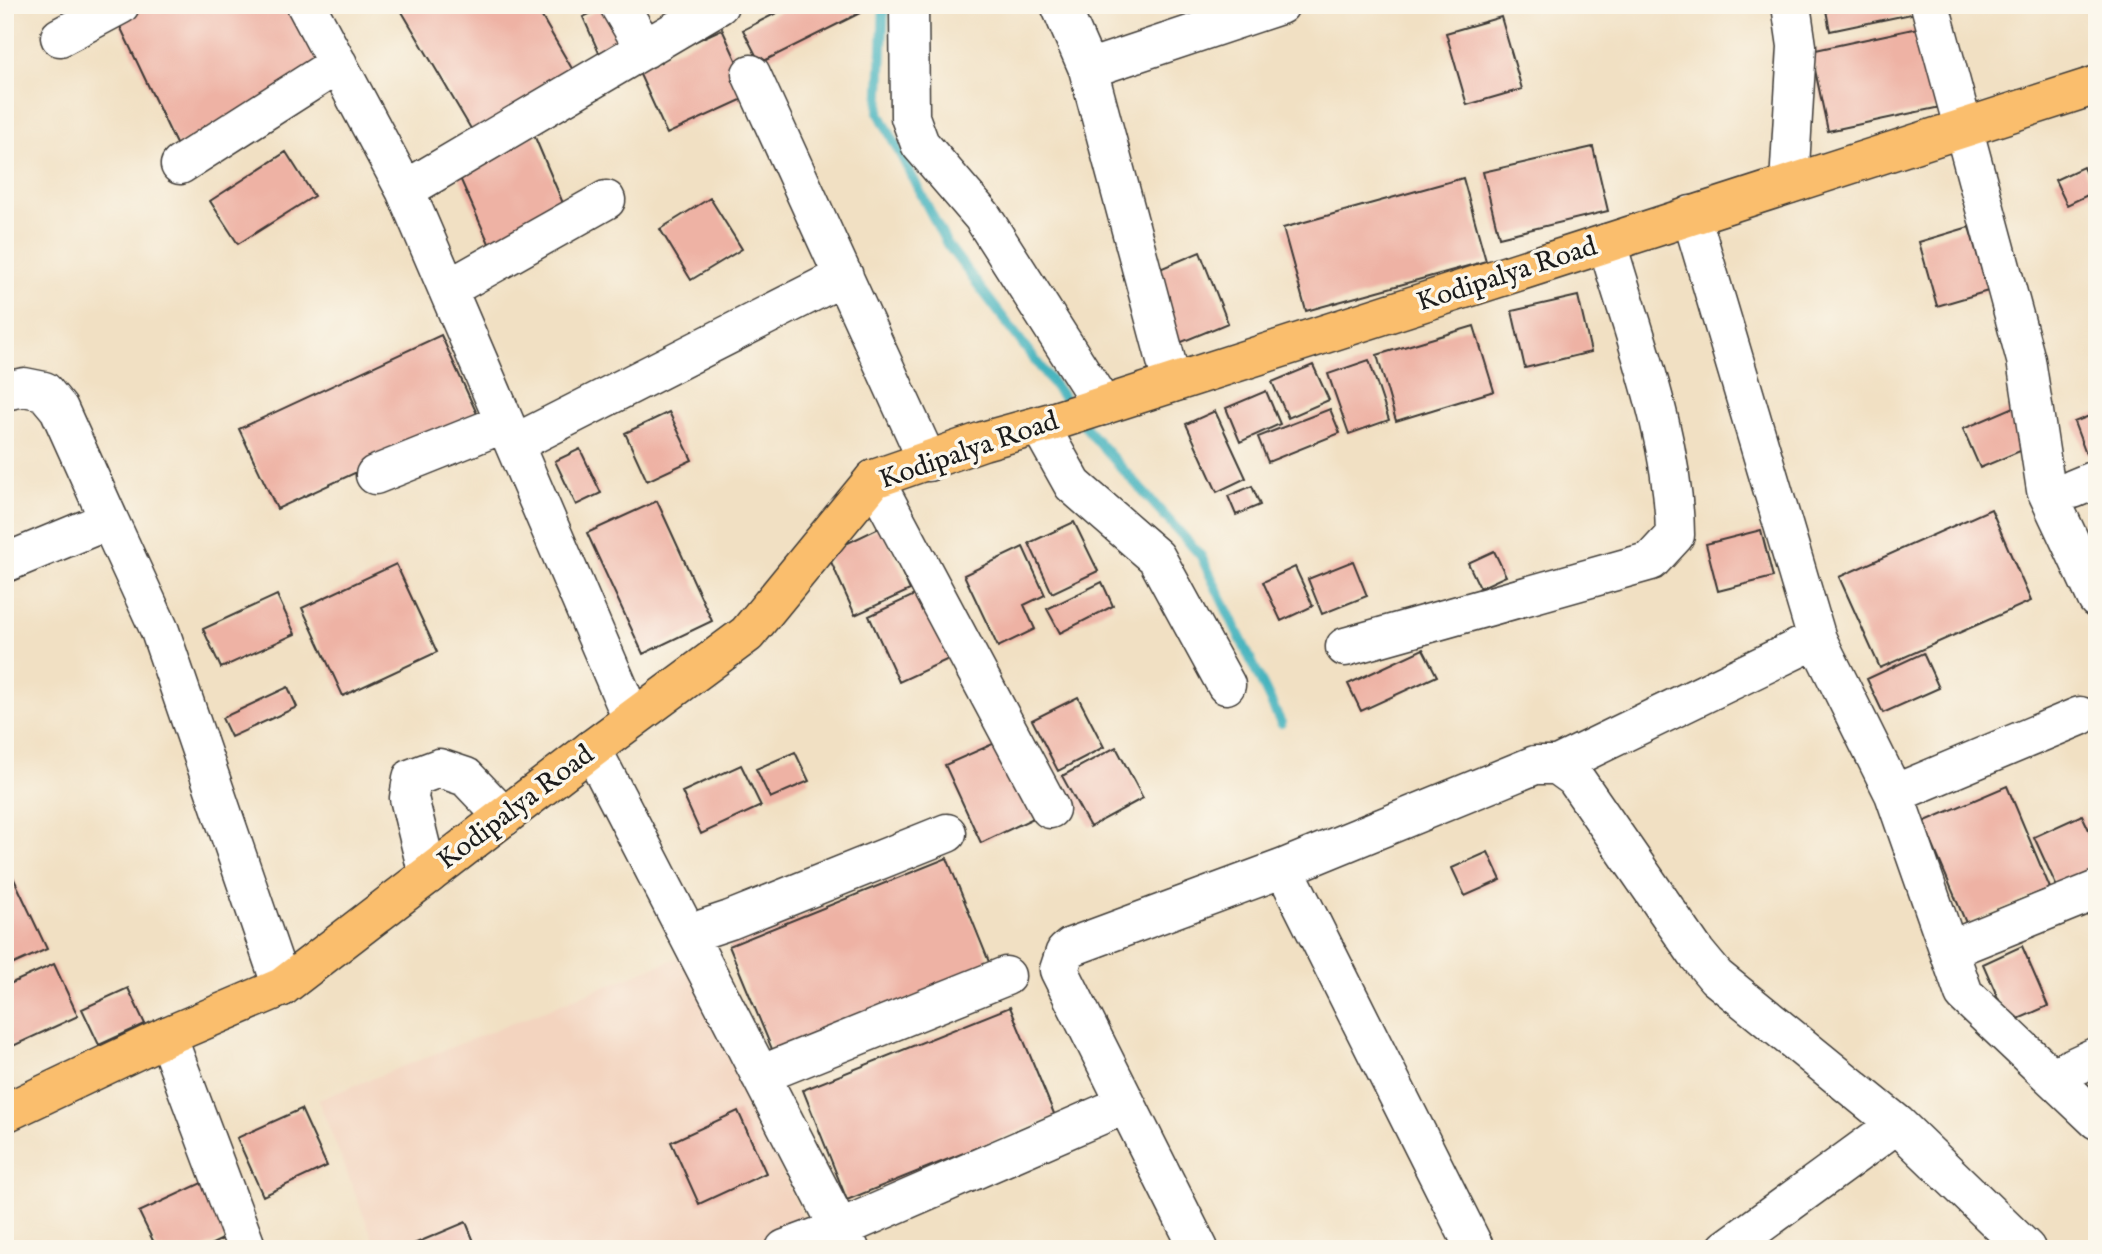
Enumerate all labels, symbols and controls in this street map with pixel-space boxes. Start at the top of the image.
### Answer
street label: Kodipalya Road [1413,229,1601,321]
street label: Kodipalya Road [875,404,1063,498]
street label: Kodipalya Road [431,738,601,878]

